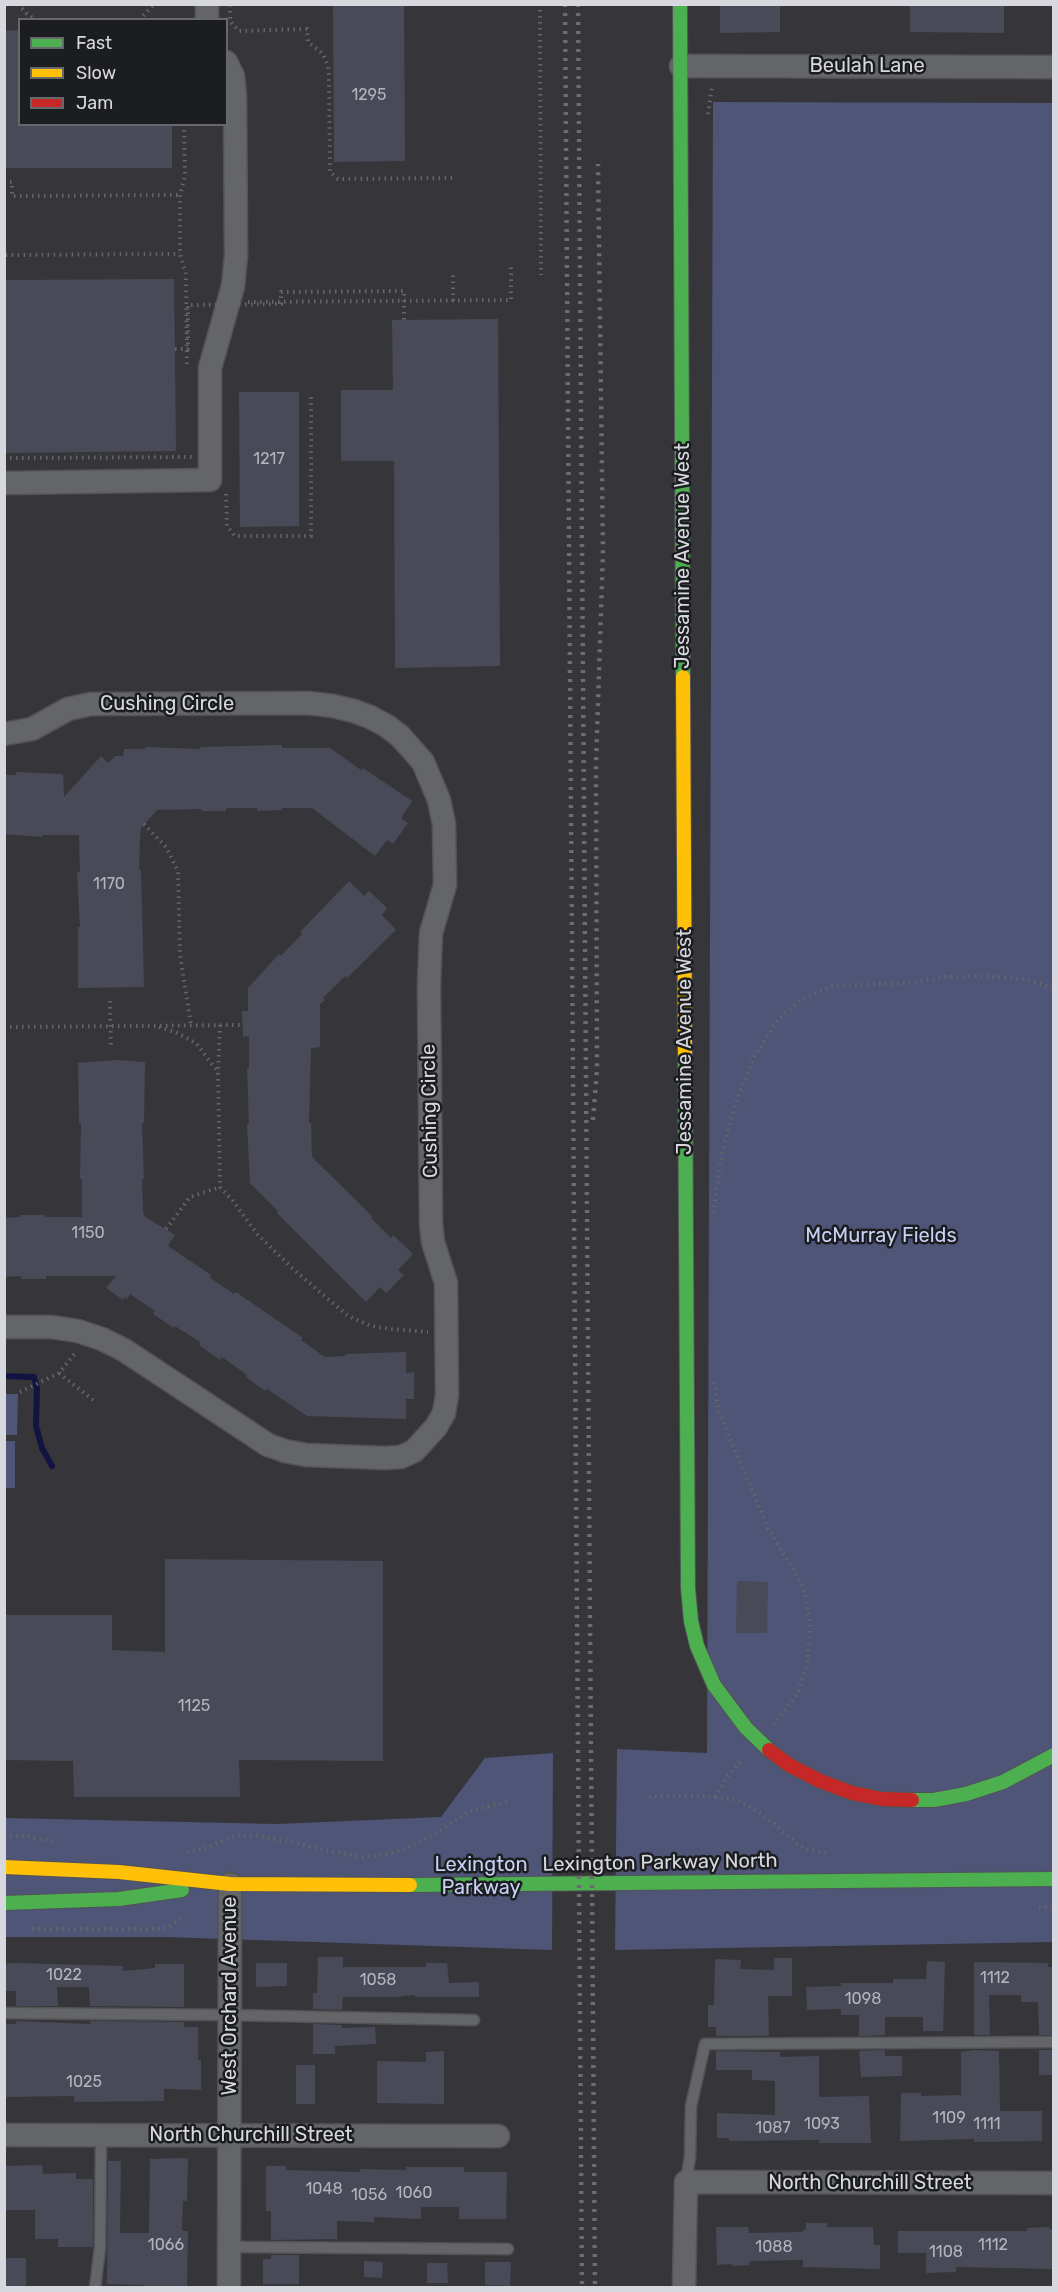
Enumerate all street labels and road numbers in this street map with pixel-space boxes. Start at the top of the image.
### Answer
street label: Beulah Lane [809,54,925,78]
street label: Jessamine Avenue West [671,443,695,669]
street label: Cushing Circle [100,692,234,716]
street label: Jessamine Avenue West [673,929,697,1155]
street label: Cushing Circle [417,1044,443,1178]
street label: Lexington Parkway North [542,1849,778,1877]
street label: West Orchard Avenue [218,1896,242,2096]
street label: North Churchill Street [149,2123,353,2147]
street label: North Churchill Street [768,2171,972,2195]

